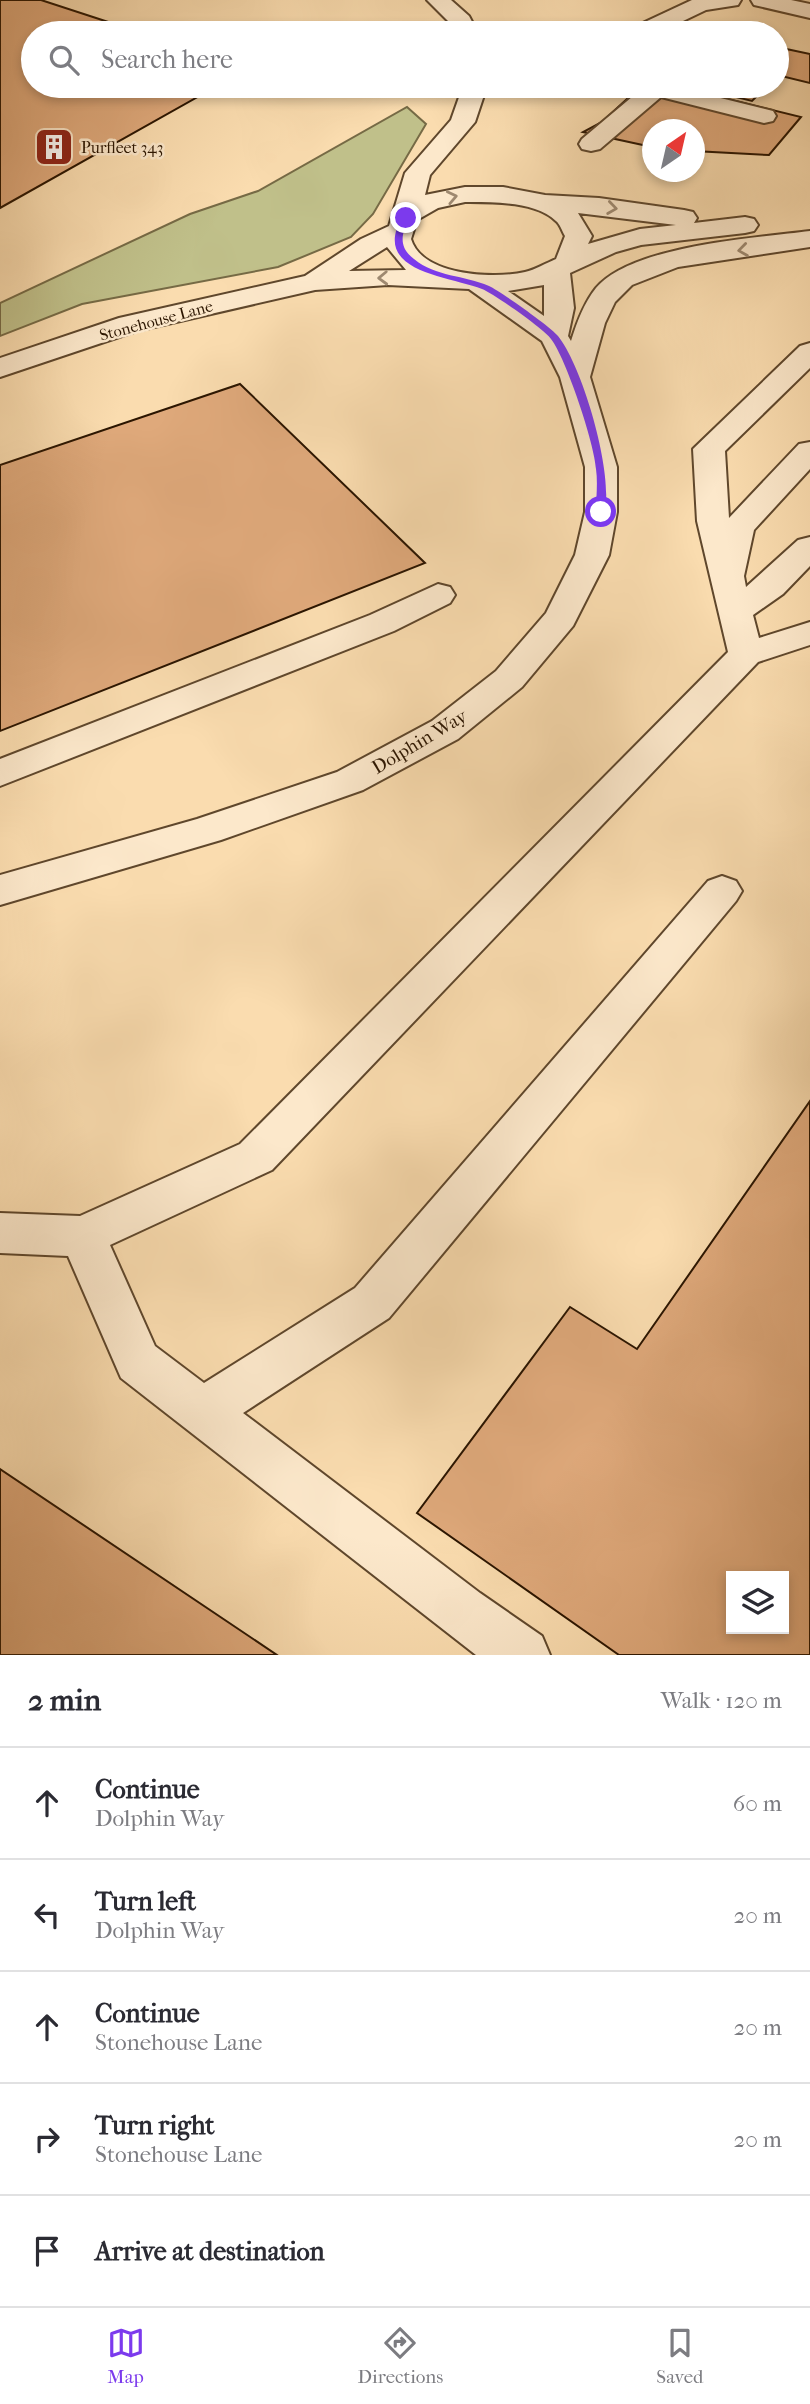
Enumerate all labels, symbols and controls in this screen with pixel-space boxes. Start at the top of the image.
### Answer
search box [21,21,789,98]
icon: search [45,41,83,79]
text: Search here [101,44,233,75]
north arrow [642,119,705,182]
building icon: Purfleet 343 [33,126,75,168]
place label: Purfleet 343 [81,138,163,157]
one-way arrow [446,190,458,205]
one-way arrow [606,200,618,215]
route end [390,202,421,233]
one-way arrow [737,242,748,257]
one-way arrow [377,271,388,286]
street label: Stonehouse Lane [97,296,215,345]
route start [585,496,616,527]
street label: Dolphin Way [368,704,472,779]
map controls [726,1571,789,1634]
button: layers [726,1571,789,1634]
text: 2 min [28,1683,101,1718]
text: Walk · 120 m [661,1687,782,1714]
text: Continue [95,1774,200,1805]
icon: ahead [28,1784,66,1822]
text: 60 m [733,1790,782,1817]
text: Dolphin Way [95,1805,224,1832]
text: Turn left [95,1886,196,1917]
icon: left [28,1896,66,1934]
text: 20 m [733,1902,782,1929]
text: Dolphin Way [95,1917,224,1944]
text: Continue [95,1998,200,2029]
icon: ahead [28,2008,66,2046]
text: 20 m [733,2014,782,2041]
text: Stonehouse Lane [95,2029,262,2056]
text: Turn right [95,2110,215,2141]
icon: right [28,2120,66,2158]
text: 20 m [733,2126,782,2153]
text: Stonehouse Lane [95,2141,262,2168]
icon: arrive [28,2232,66,2270]
text: Arrive at destination [95,2236,325,2267]
tab: Map [107,2324,145,2388]
tab: Directions [358,2324,443,2388]
tab: Saved [656,2324,703,2388]

